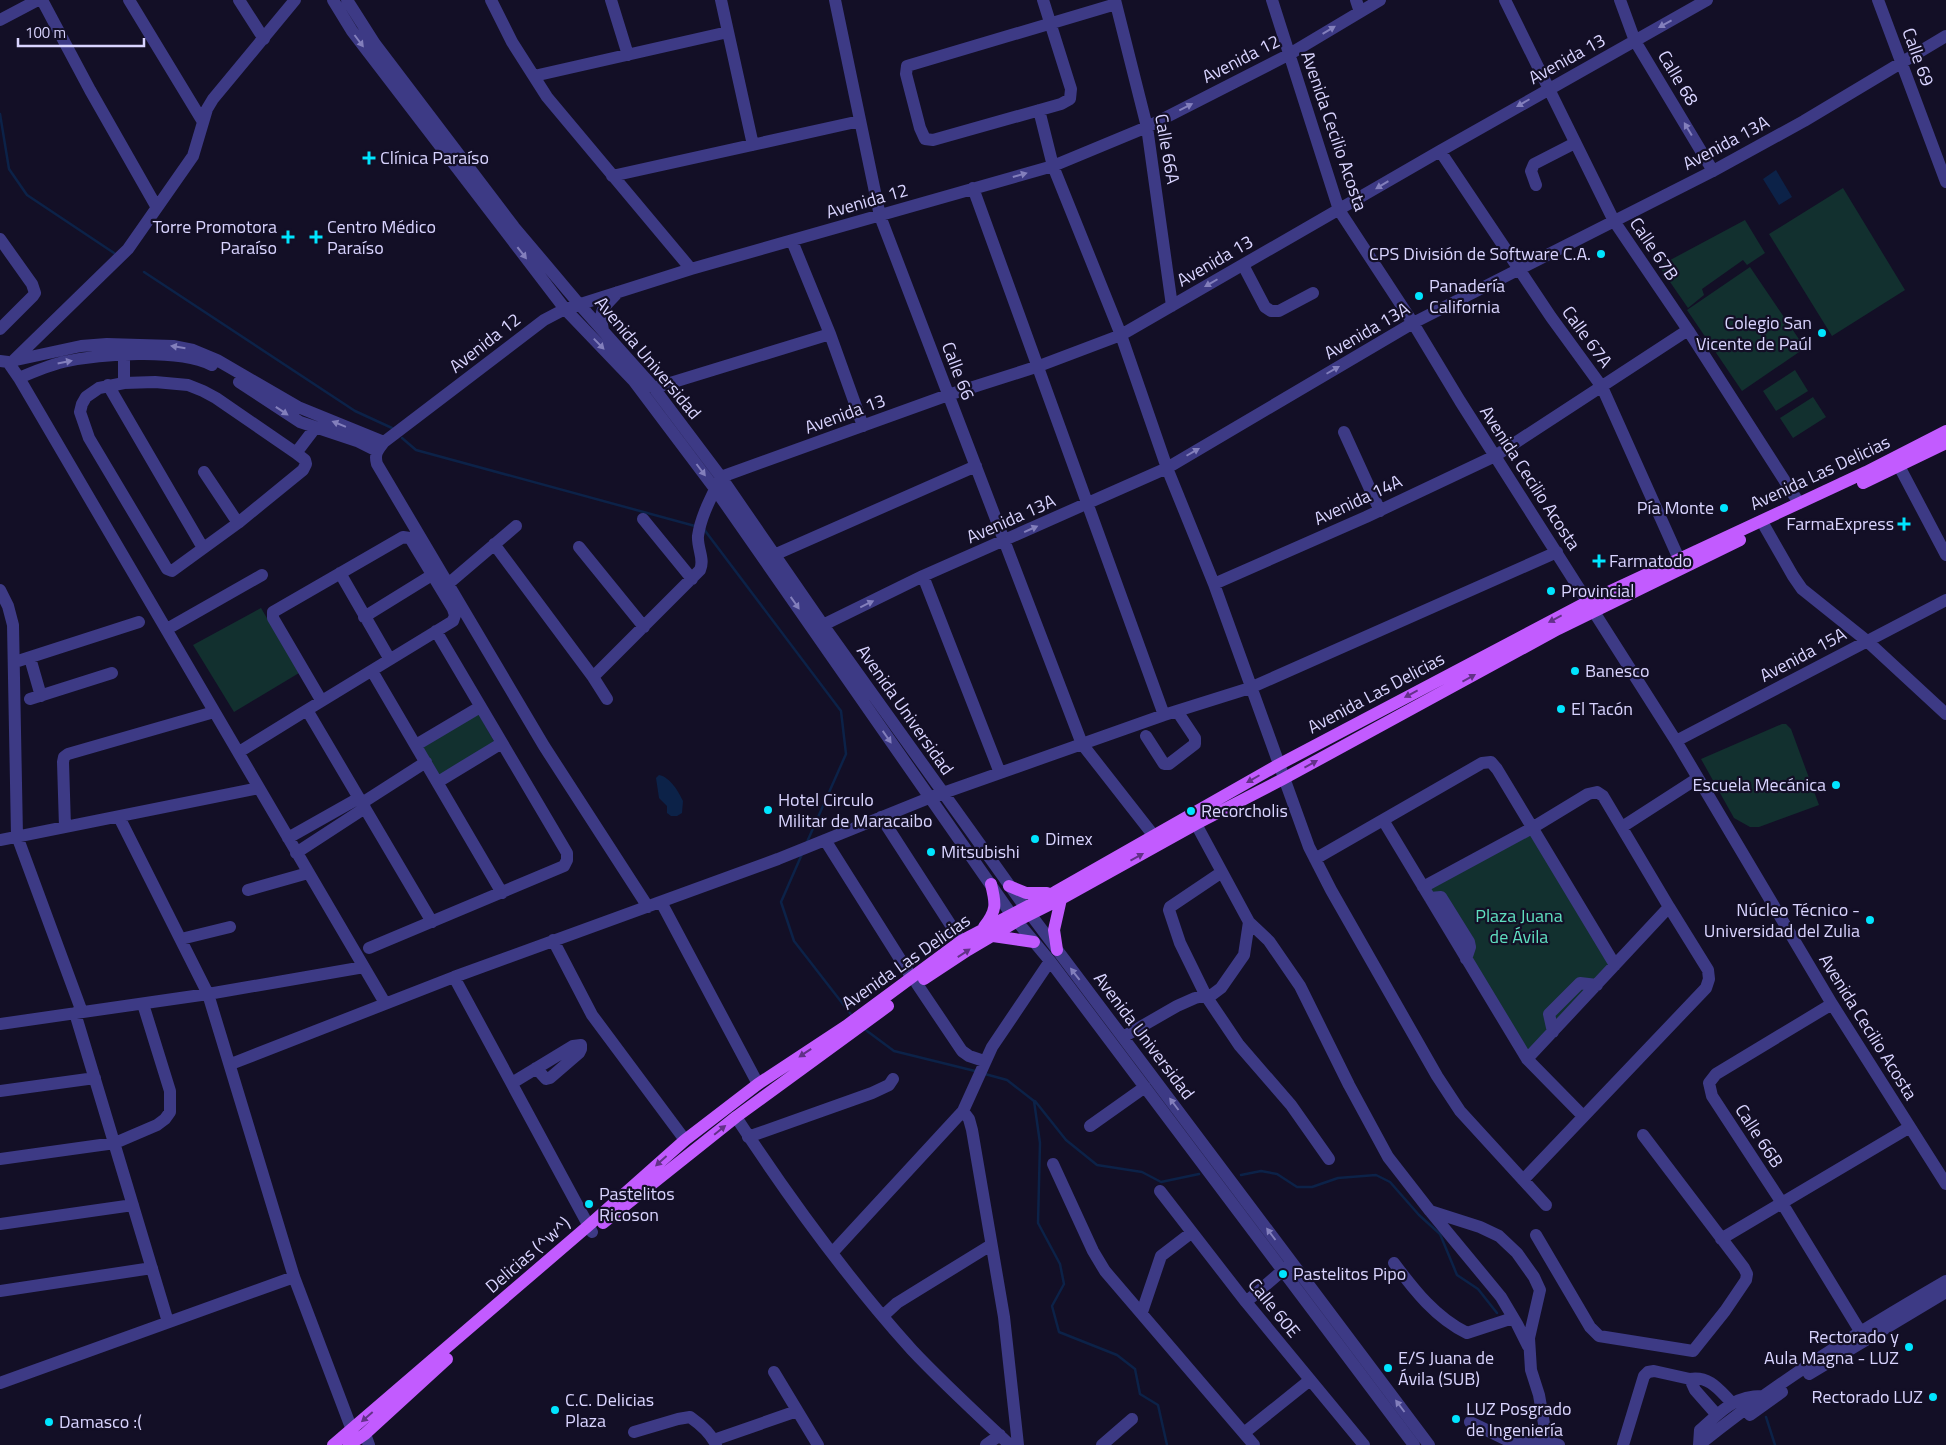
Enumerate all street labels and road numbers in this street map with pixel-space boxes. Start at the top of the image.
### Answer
street label: Calle 69 [1895,24,1941,90]
street label: Avenida 13 [1523,26,1610,91]
street label: Avenida 12 [1197,27,1284,90]
street label: Calle 68 [1651,45,1706,111]
street label: Avenida Cecilio Acosta [1294,47,1375,215]
street label: Avenida 13A [1677,108,1774,177]
street label: Calle 66A [1148,112,1187,187]
street label: Avenida 12 [823,176,911,225]
street label: Calle 67B [1623,212,1686,286]
street label: Avenida 13 [1172,228,1258,293]
street label: Avenida Universidad [589,290,708,425]
street label: Avenida 13A [1319,295,1415,366]
street label: Calle 67A [1556,300,1619,374]
street label: Avenida 12 [443,306,526,379]
street label: Calle 66 [935,338,982,404]
street label: Avenida 13 [801,386,889,441]
street label: Avenida Cecilio Acosta [1473,400,1587,555]
street label: Avenida Las Delicias [1745,428,1894,517]
street label: Avenida 14A [1309,467,1407,532]
street label: Avenida 13A [962,487,1060,550]
street label: Avenida 15A [1754,620,1851,689]
street label: Avenida Universidad [850,639,960,780]
street label: Avenida Las Delicias [1302,645,1449,740]
street label: Avenida Las Delicias [836,907,976,1016]
street label: Avenida Cecilio Acosta [1813,948,1924,1105]
street label: Avenida Universidad [1087,966,1201,1105]
street label: Calle 66B [1729,1098,1790,1173]
street label: Delicias (^w^) [479,1210,576,1299]
street label: Calle 60E [1242,1272,1307,1344]

